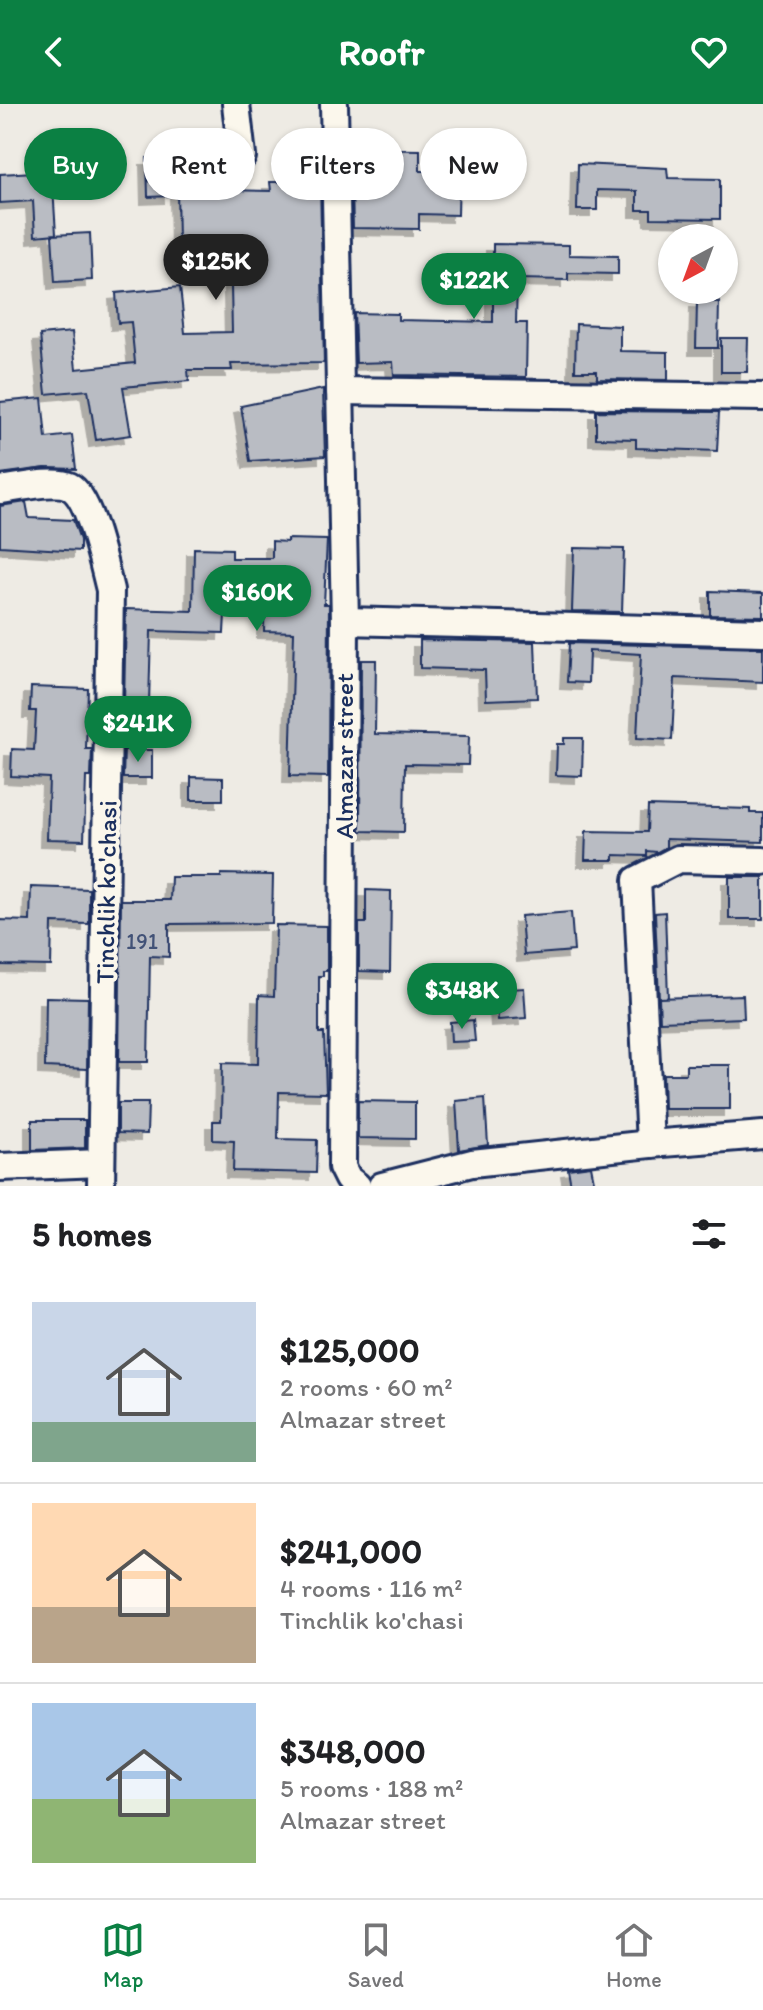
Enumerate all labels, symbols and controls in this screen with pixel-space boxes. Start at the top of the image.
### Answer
icon: back [32,30,76,74]
icon: heart [687,30,731,74]
text: Roofr [339,31,424,74]
chip: Buy [24,128,127,200]
chip: Rent [143,128,255,200]
chip: Filters [271,128,404,200]
chip: New [420,128,527,200]
north arrow [658,224,738,304]
map controls [658,224,738,304]
pin: $125K [160,234,272,302]
text: $125K [181,244,251,276]
pin: $122K [418,253,530,321]
text: $122K [439,263,509,295]
pin: $160K [201,565,313,633]
text: $160K [221,575,293,607]
street label: Almazar street [328,673,360,839]
pin: $241K [82,696,194,764]
text: $241K [102,706,174,738]
street label: Tinchlik ko'chasi [88,800,124,984]
house number: 191 [126,928,158,955]
pin: $348K [406,963,518,1031]
text: $348K [425,973,499,1005]
icon: filters [687,1212,731,1256]
text: 5 homes [32,1214,152,1255]
text: $125,000 [280,1330,420,1371]
icon: home [96,1334,192,1430]
text: 2 rooms · 60 m² [280,1371,453,1403]
text: Almazar street [280,1403,446,1435]
text: $241,000 [280,1531,422,1572]
icon: home [96,1535,192,1631]
text: 4 rooms · 116 m² [280,1572,463,1604]
text: Tinchlik ko'chasi [280,1604,464,1636]
text: $348,000 [280,1731,426,1772]
icon: home [96,1735,192,1831]
text: 5 rooms · 188 m² [280,1772,463,1804]
text: Almazar street [280,1804,446,1836]
tab: Map [101,1918,145,1993]
tab: Saved [348,1918,404,1993]
tab: Home [606,1918,662,1993]

